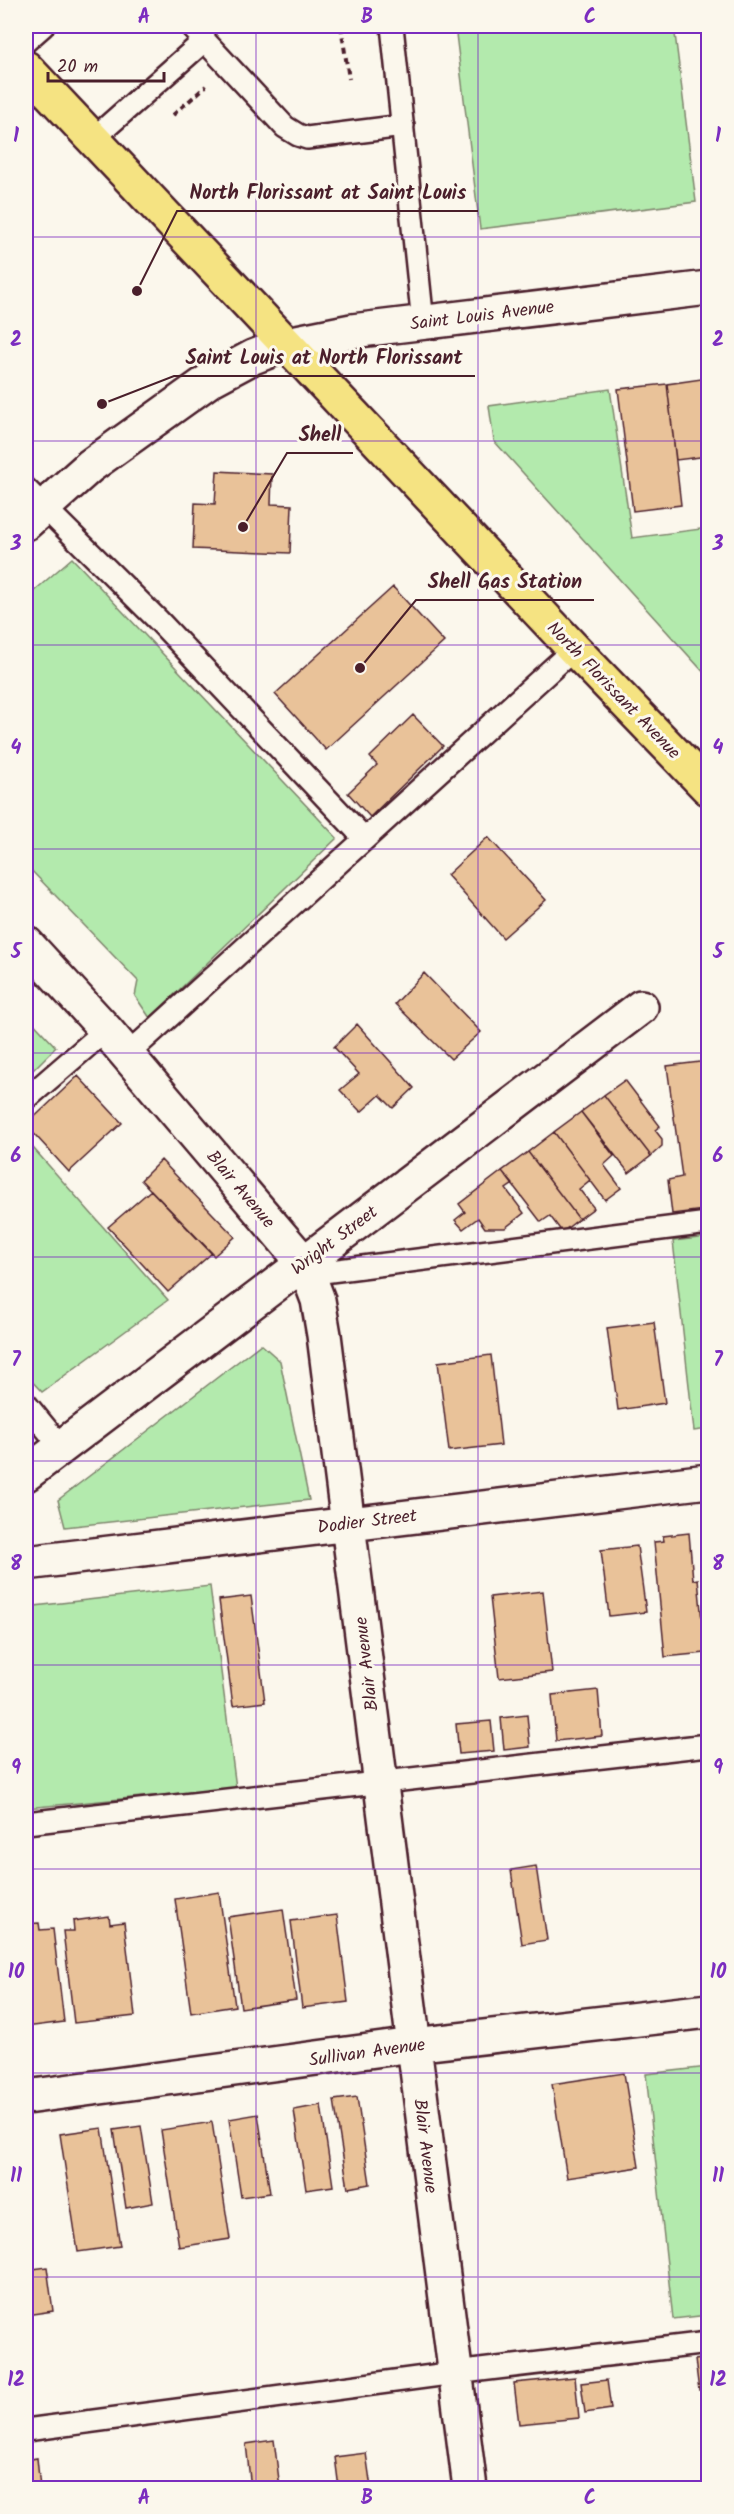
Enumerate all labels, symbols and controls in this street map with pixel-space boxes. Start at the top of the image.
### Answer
text: A [138,2,150,34]
text: B [361,2,373,34]
text: C [584,2,596,34]
scale bar [48,45,164,83]
text: 20 m [57,53,98,82]
text: 1 [13,121,19,153]
text: 1 [715,121,721,153]
callout: North Florissant at Saint Louis [177,173,478,211]
text: North Florissant at Saint Louis [190,178,467,210]
street label: Saint Louis Avenue [409,293,556,340]
text: 2 [10,325,22,357]
text: 2 [712,325,724,357]
callout: Saint Louis at North Florissant [174,338,475,376]
text: Saint Louis at North Florissant [186,343,463,375]
callout: Shell [287,415,353,453]
text: Shell [299,420,342,452]
text: 3 [10,529,22,561]
text: 3 [712,529,724,561]
callout: Shell Gas Station [416,562,594,600]
text: Shell Gas Station [428,567,582,599]
street label: North Florissant Avenue [539,615,687,767]
text: 4 [11,733,22,765]
text: 4 [713,733,724,765]
text: 5 [10,937,23,969]
text: 5 [712,937,725,969]
text: 6 [11,1141,22,1173]
text: 6 [713,1141,724,1173]
street label: Blair Avenue [198,1144,281,1236]
street label: Wright Street [285,1198,385,1284]
text: 7 [11,1345,21,1377]
text: 7 [713,1345,723,1377]
street label: Dodier Street [316,1502,420,1543]
text: 8 [10,1549,22,1581]
text: 8 [712,1549,724,1581]
street label: Blair Avenue [347,1615,388,1713]
text: 9 [11,1753,21,1785]
text: 9 [713,1753,723,1785]
text: 10 [8,1957,25,1989]
text: 10 [710,1957,727,1989]
street label: Sullivan Avenue [307,2031,427,2076]
street label: Blair Avenue [404,2097,445,2195]
text: 11 [10,2161,22,2193]
text: 11 [712,2161,724,2193]
text: 12 [7,2365,25,2397]
text: 12 [709,2365,727,2397]
text: A [138,2483,150,2514]
text: B [361,2483,373,2514]
text: C [584,2483,596,2514]

